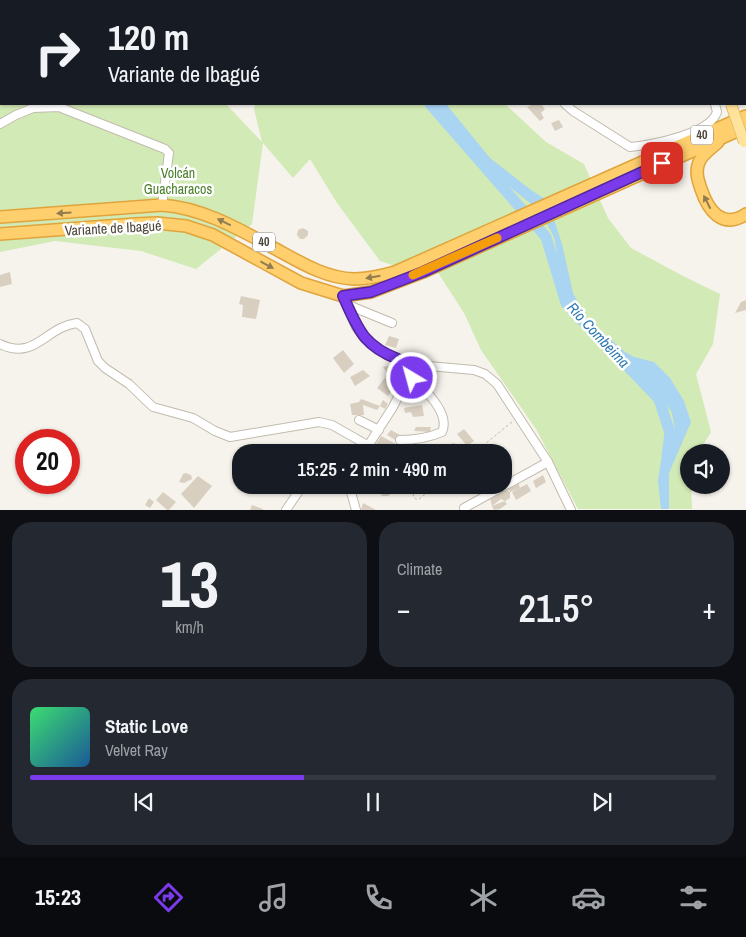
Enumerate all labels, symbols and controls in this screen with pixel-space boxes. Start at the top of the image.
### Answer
text: 120 m [108,14,189,61]
icon: right [25,20,90,85]
text: Variante de Ibagué [108,59,260,89]
road number: 40 [691,126,713,144]
pin [641,142,683,184]
icon: arrive [648,149,676,177]
park label: Volcán Guacharacos [144,164,212,198]
one-way arrow [703,195,711,209]
one-way arrow [56,209,72,217]
street label: Variante de Ibagué [64,216,162,240]
one-way arrow [217,218,231,226]
road number: 40 [253,232,275,252]
one-way arrow [259,261,274,269]
one-way arrow [365,273,381,281]
water label: Río Combeima [562,297,634,372]
position arrow [385,351,437,403]
speed limit sign: 20 [15,429,80,494]
map controls [680,444,730,494]
button: sound [680,444,730,494]
text: 15:25 · 2 min · 490 m [297,456,447,482]
text: 13 [160,540,219,627]
text: Climate [397,558,442,580]
text: 21.5° [519,583,594,634]
text: − [397,590,410,628]
text: + [703,590,716,628]
text: km/h [175,616,204,638]
text: Static Love [105,713,188,739]
text: Velvet Ray [105,739,168,761]
icon: previous [130,788,158,816]
icon: pause [359,788,387,816]
icon: next [588,788,616,816]
icon: directions [151,880,186,915]
icon: music [256,880,291,915]
icon: phone [361,880,396,915]
icon: climate [466,880,501,915]
icon: car [571,880,606,915]
icon: filters [676,880,711,915]
text: 15:23 [35,882,81,912]

